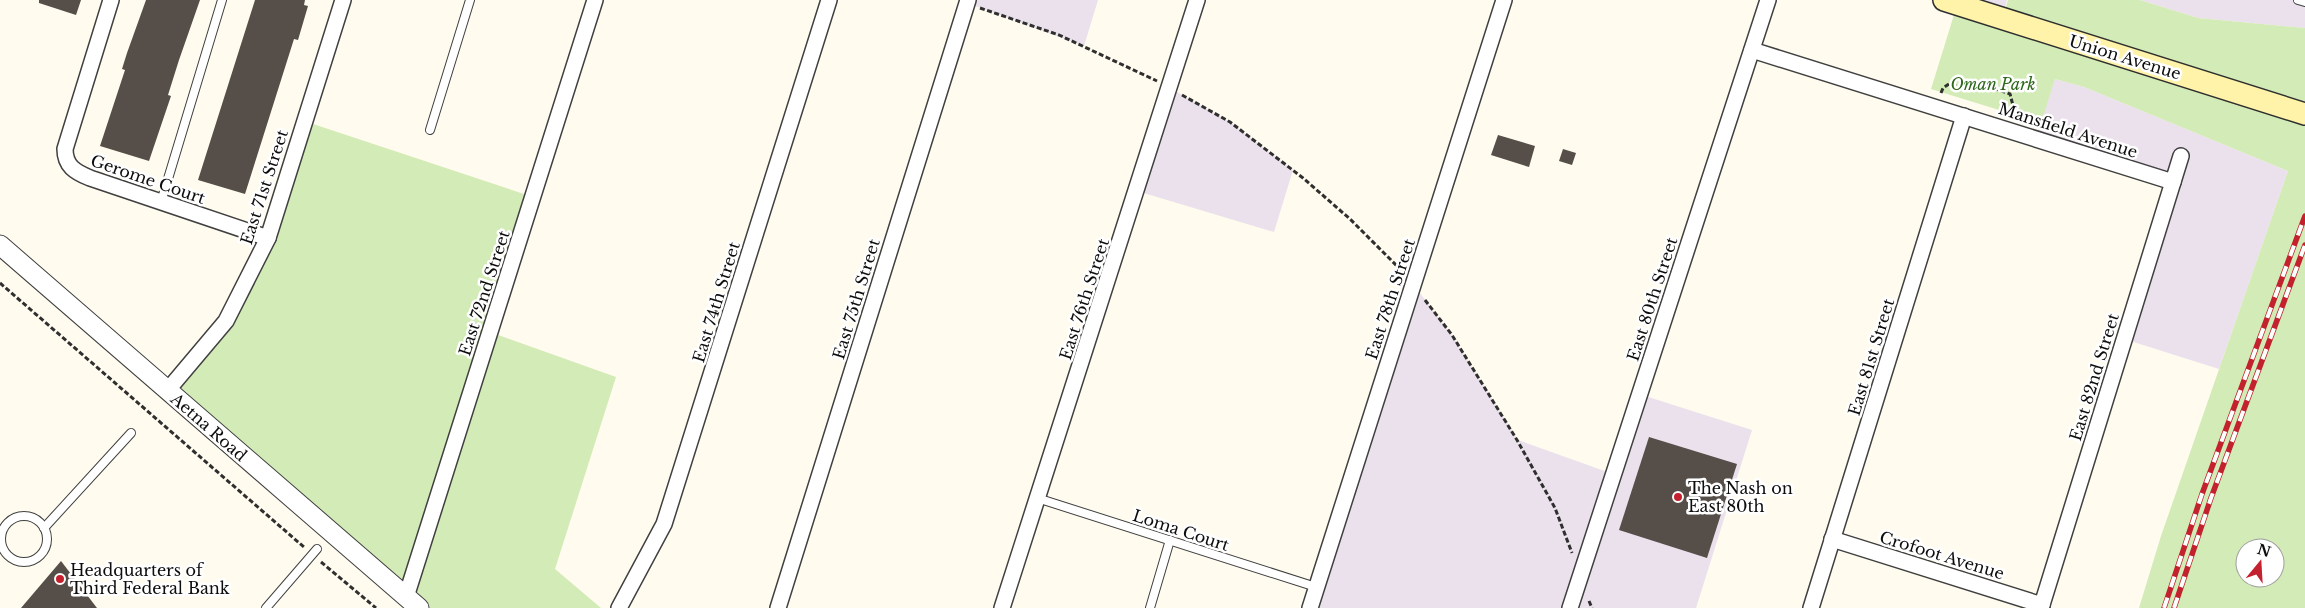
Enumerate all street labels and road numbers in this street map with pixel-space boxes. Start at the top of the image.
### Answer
street label: Union Avenue [2067,30,2183,84]
street label: Mansfield Avenue [1996,98,2140,162]
street label: East 71st Street [236,127,292,247]
street label: Gerome Court [88,150,208,208]
street label: East 72nd Street [454,228,514,358]
street label: East 80th Street [1623,234,1681,364]
street label: East 75th Street [828,236,884,362]
street label: East 76th Street [1055,236,1113,362]
street label: East 78th Street [1361,236,1419,362]
street label: East 74th Street [688,239,744,365]
street label: East 81st Street [1844,296,1898,418]
street label: East 82nd Street [2065,311,2123,443]
street label: Aetna Road [166,388,251,466]
street label: Loma Court [1130,505,1232,555]
street label: Crofoot Avenue [1877,527,2007,583]

